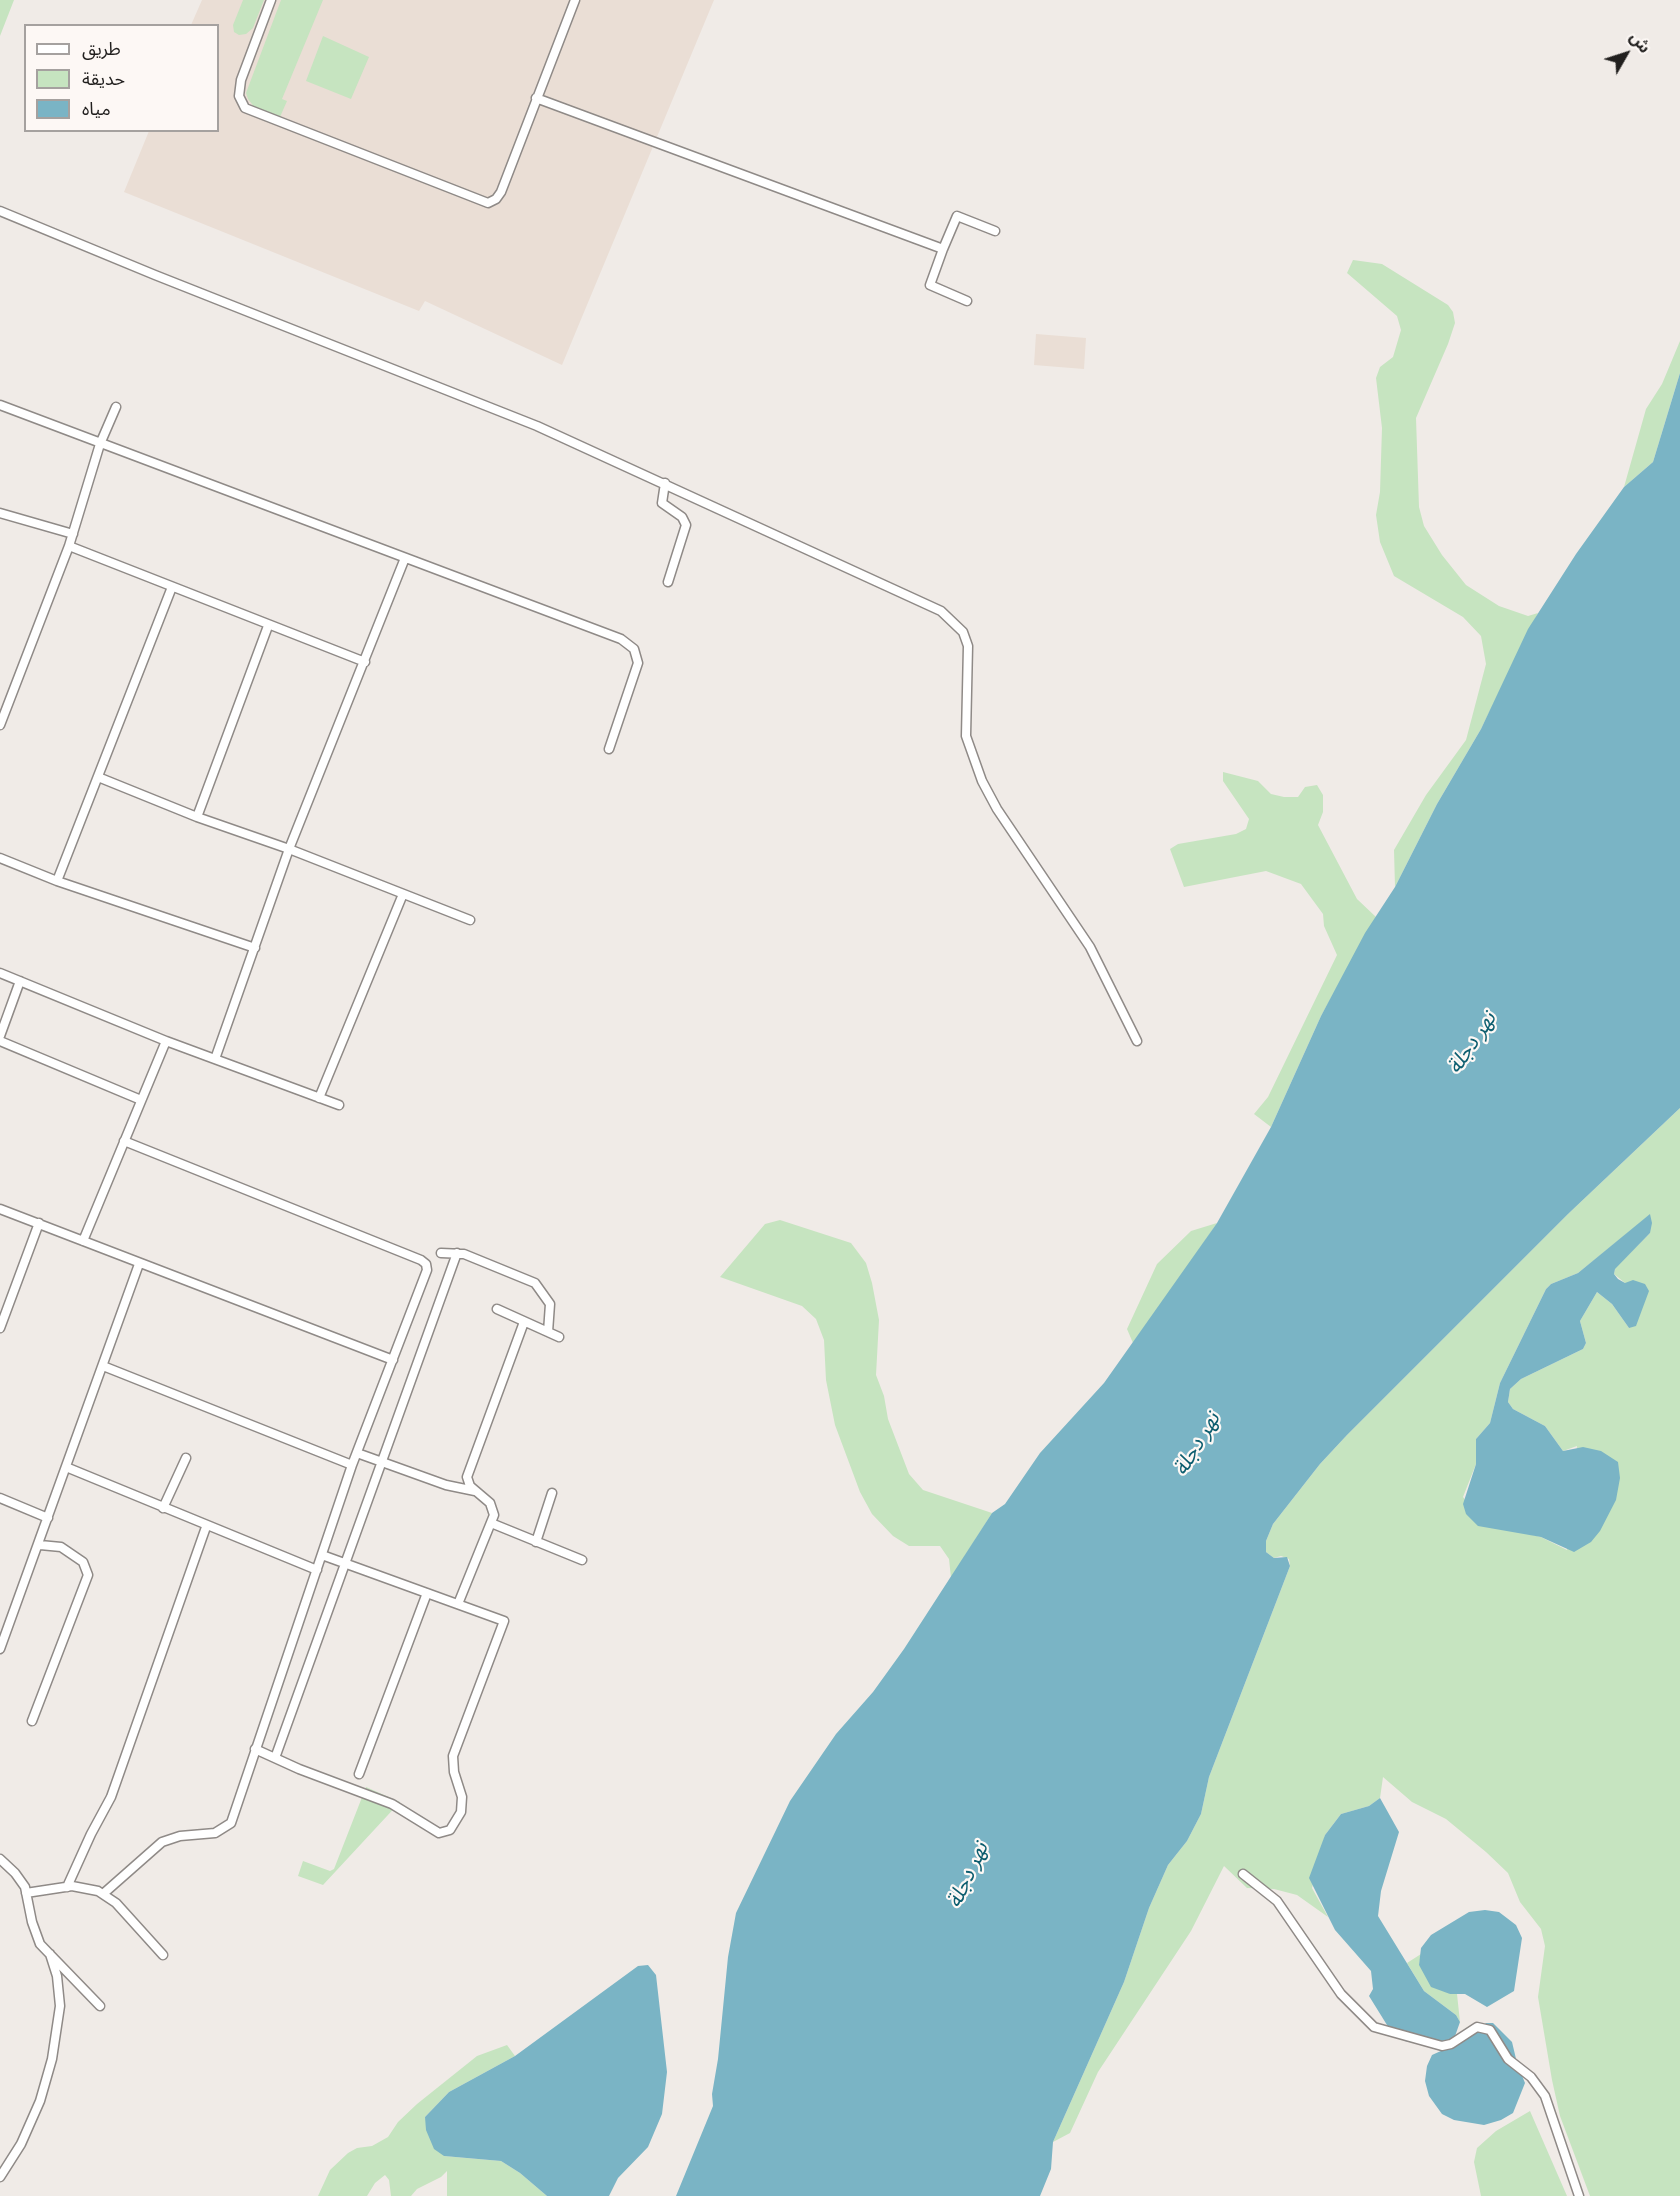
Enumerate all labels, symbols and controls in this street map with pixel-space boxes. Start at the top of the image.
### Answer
legend [24,24,219,132]
north arrow [1596,24,1656,84]
text: ش [1626,28,1655,57]
text: طريق [82,38,121,60]
text: حديقة [82,68,125,90]
text: مياه [82,98,111,120]
water label: نهر دجلة [1442,1007,1502,1079]
water label: نهر دجلة [1168,1408,1226,1480]
water label: نهر دجلة [942,1838,994,1912]

